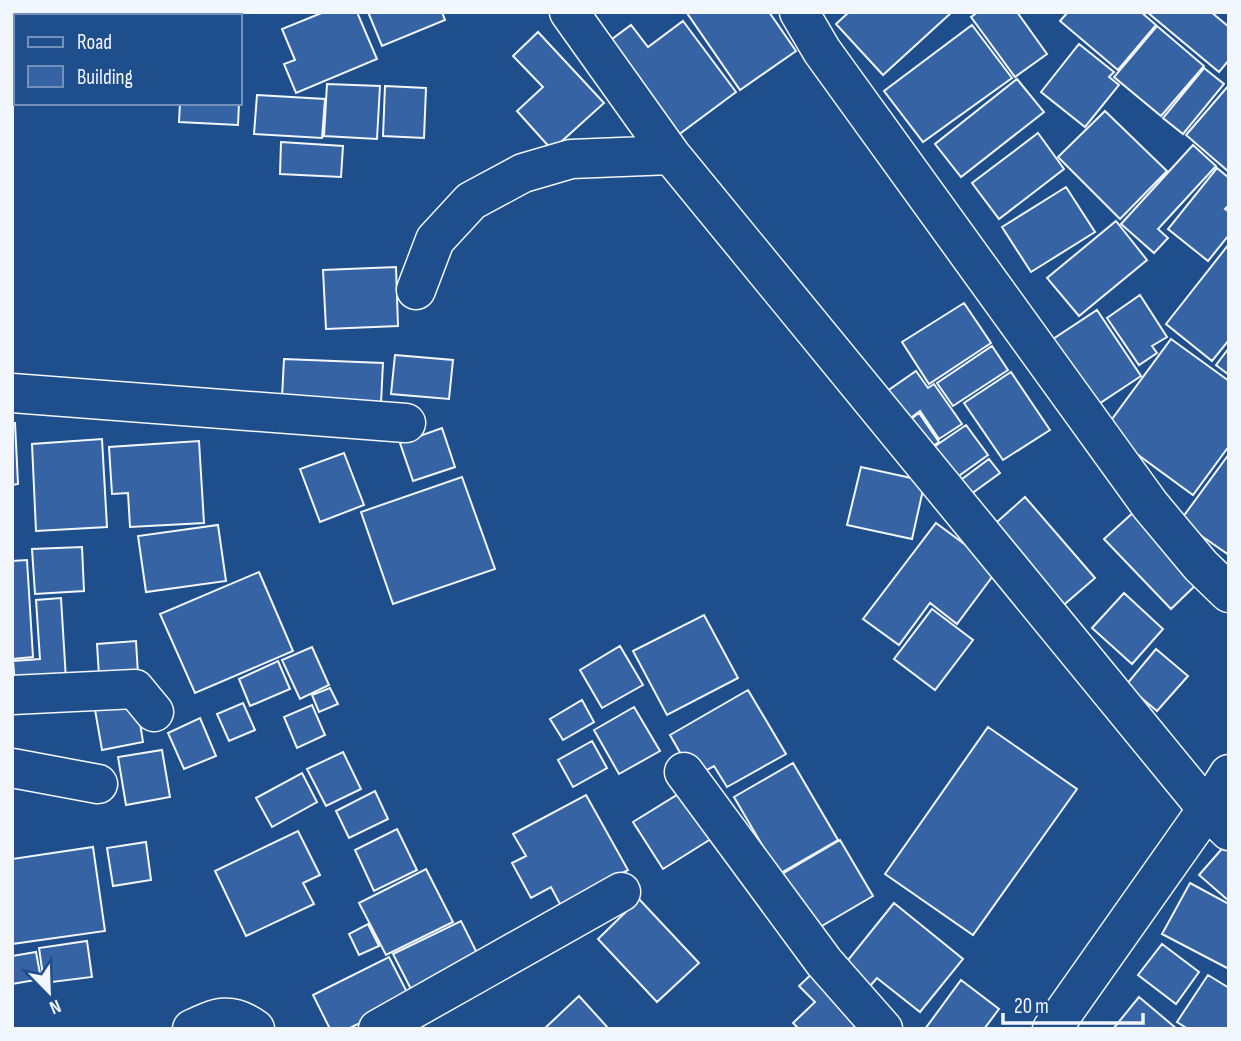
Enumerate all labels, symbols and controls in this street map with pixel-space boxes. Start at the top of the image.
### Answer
legend [14,14,242,105]
text: Road [77,30,112,55]
text: Building [77,65,133,90]
north arrow [14,957,84,1027]
scale bar [1003,982,1143,1026]
text: N [46,994,64,1019]
text: 20 m [1014,994,1049,1019]

